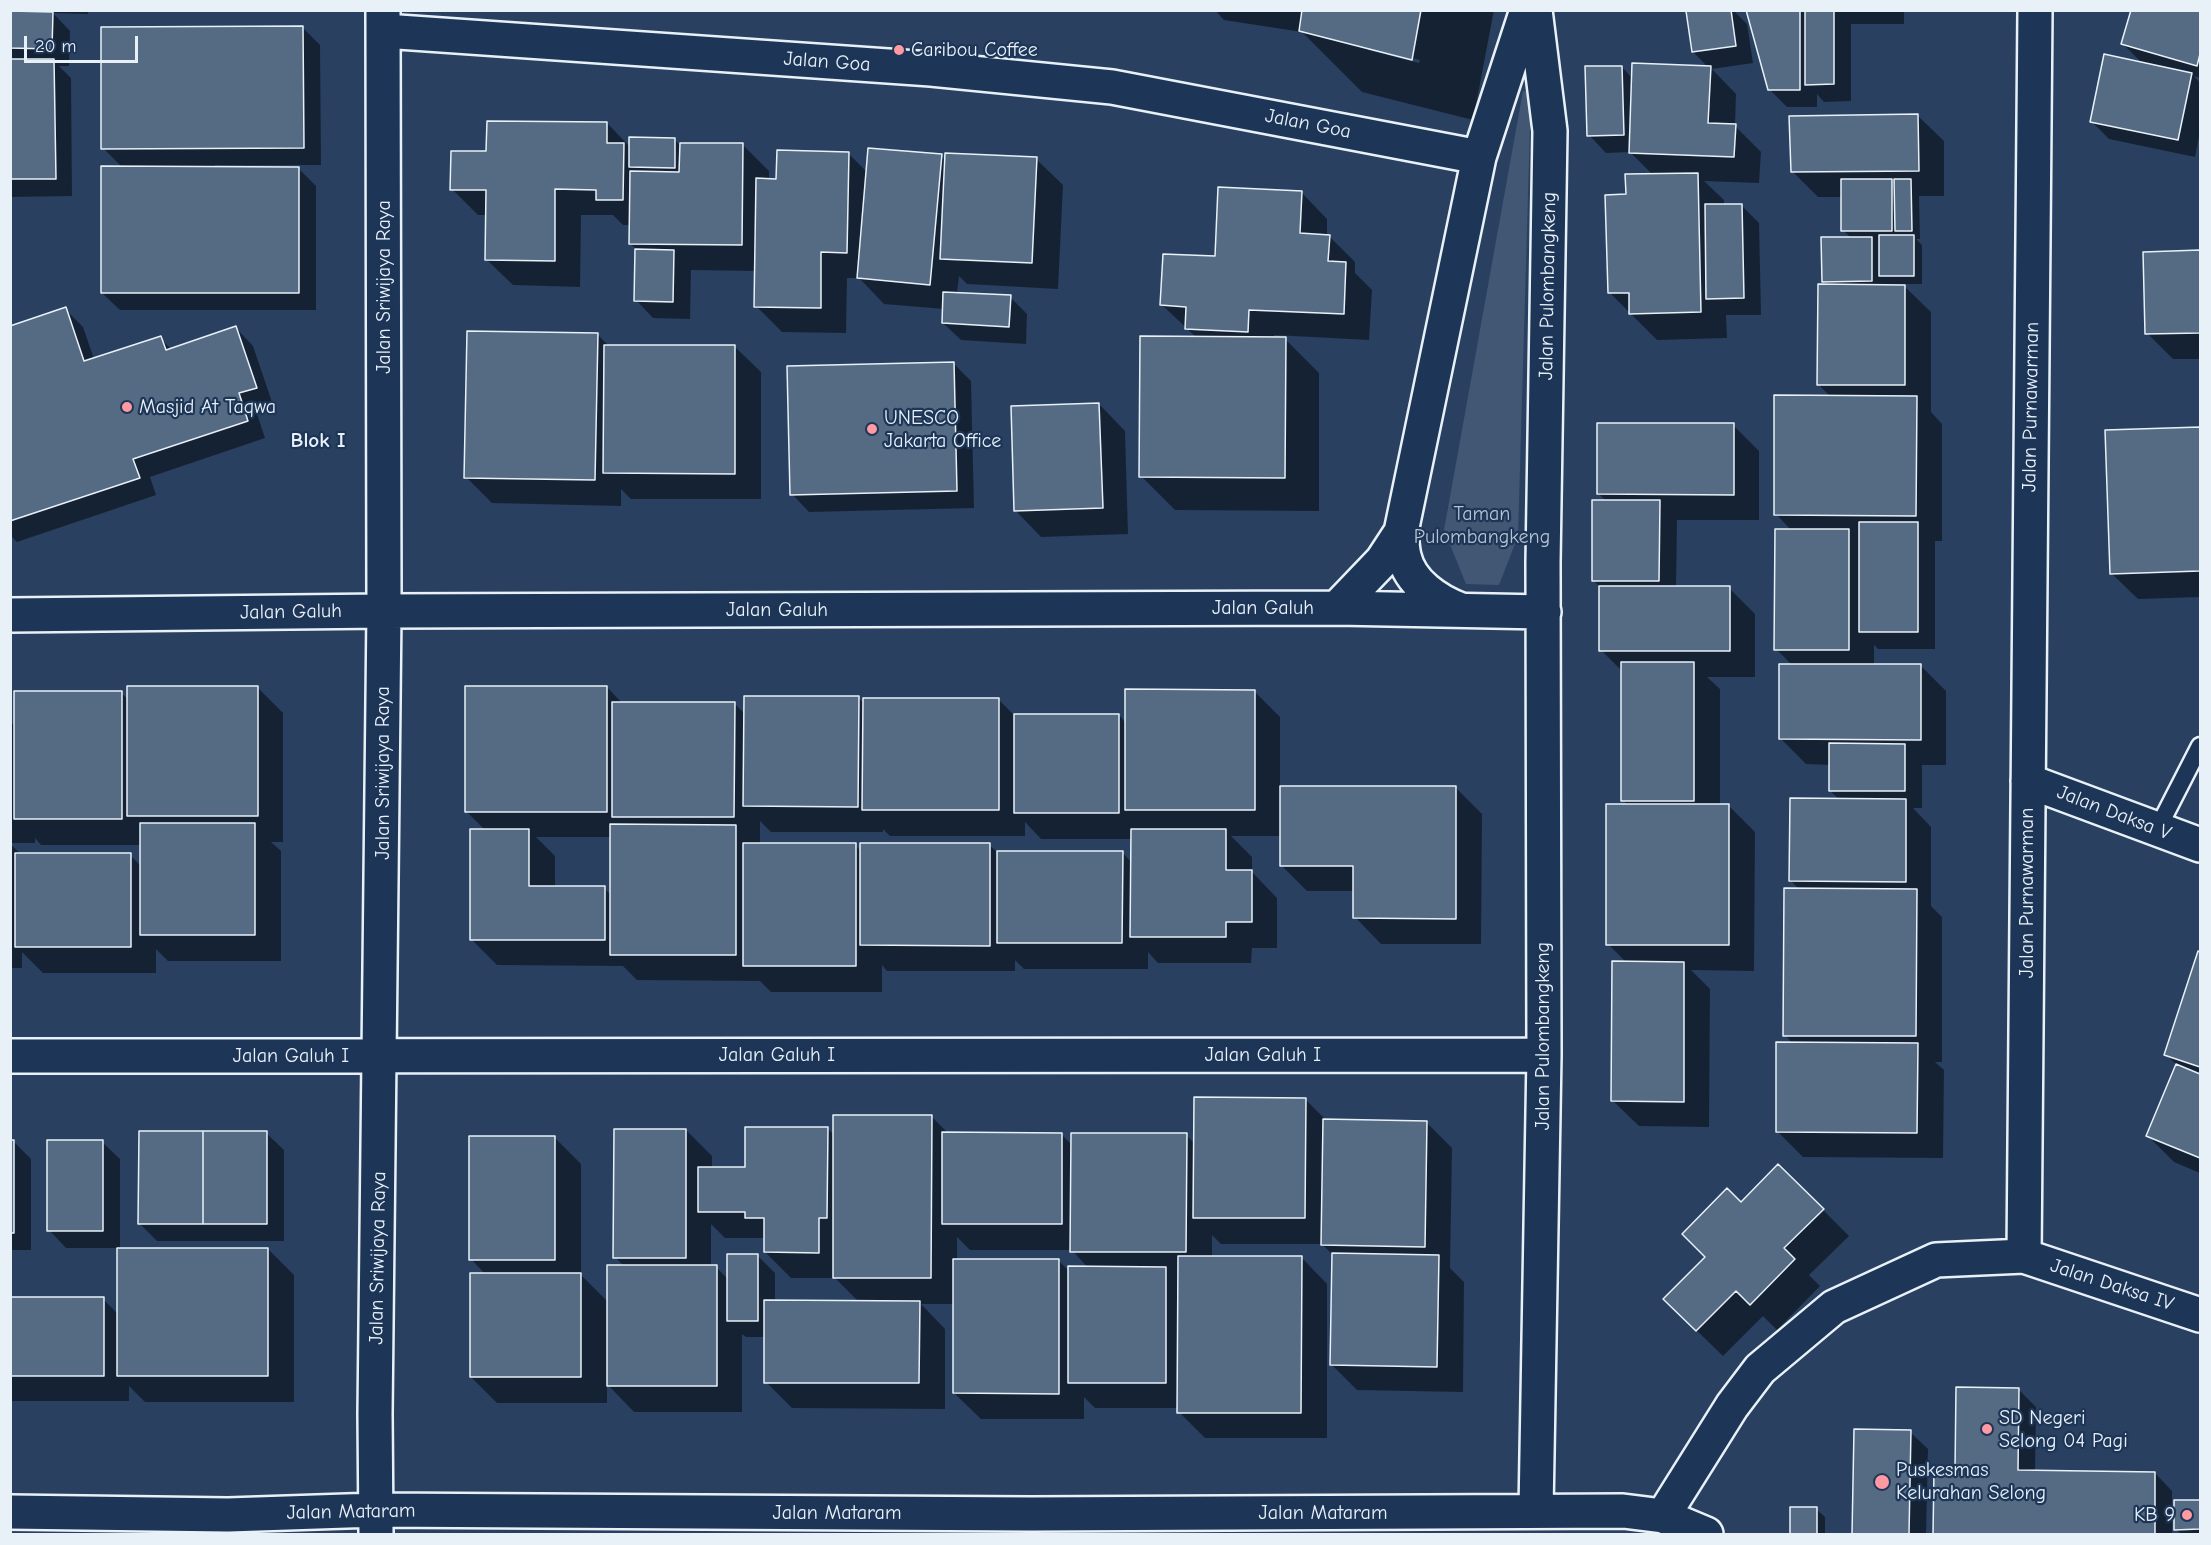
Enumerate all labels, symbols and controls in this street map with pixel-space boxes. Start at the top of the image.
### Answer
scale bar [27,24,141,62]
text: 20 m [35,36,76,57]
place label: Caribou Coffee [911,38,1038,62]
marker: Caribou Coffee [892,43,906,57]
street label: Jalan Goa [783,47,871,77]
street label: Jalan Goa [1263,104,1353,144]
street label: Jalan Pulombangkeng [1534,192,1562,380]
street label: Jalan Sriwijaya Raya [372,200,396,374]
street label: Jalan Purnawarman [2018,322,2044,492]
place label: Masjid At Taqwa [139,395,276,419]
marker: Masjid At Taqwa [120,400,134,414]
place label: UNESCO Jakarta Office [884,406,1001,453]
marker: UNESCO Jakarta Office [865,422,879,436]
district label: Blok I [291,428,345,454]
park label: Taman Pulombangkeng [1414,502,1550,549]
street label: Jalan Galuh [1212,596,1314,620]
street label: Jalan Galuh [726,598,828,622]
street label: Jalan Galuh [240,599,342,625]
street label: Jalan Sriwijaya Raya [371,686,395,860]
street label: Jalan Daksa V [2053,780,2175,846]
street label: Jalan Purnawarman [2015,808,2039,978]
street label: Jalan Pulombangkeng [1531,942,1555,1130]
street label: Jalan Galuh I [719,1043,835,1067]
street label: Jalan Galuh I [1205,1043,1321,1067]
street label: Jalan Galuh I [233,1044,349,1068]
street label: Jalan Sriwijaya Raya [364,1171,392,1345]
street label: Jalan Daksa IV [2047,1254,2177,1316]
place label: SD Negeri Selong 04 Pagi [1999,1406,2128,1453]
marker: SD Negeri Selong 04 Pagi [1980,1422,1994,1436]
place label: Puskesmas Kelurahan Selong [1896,1458,2046,1505]
marker: Puskesmas Kelurahan Selong [1873,1473,1891,1491]
street label: Jalan Mataram [286,1499,416,1525]
street label: Jalan Mataram [773,1501,901,1525]
street label: Jalan Mataram [1259,1501,1387,1525]
place label: KB 9 [2134,1503,2175,1527]
marker: KB 9 [2180,1508,2194,1522]

